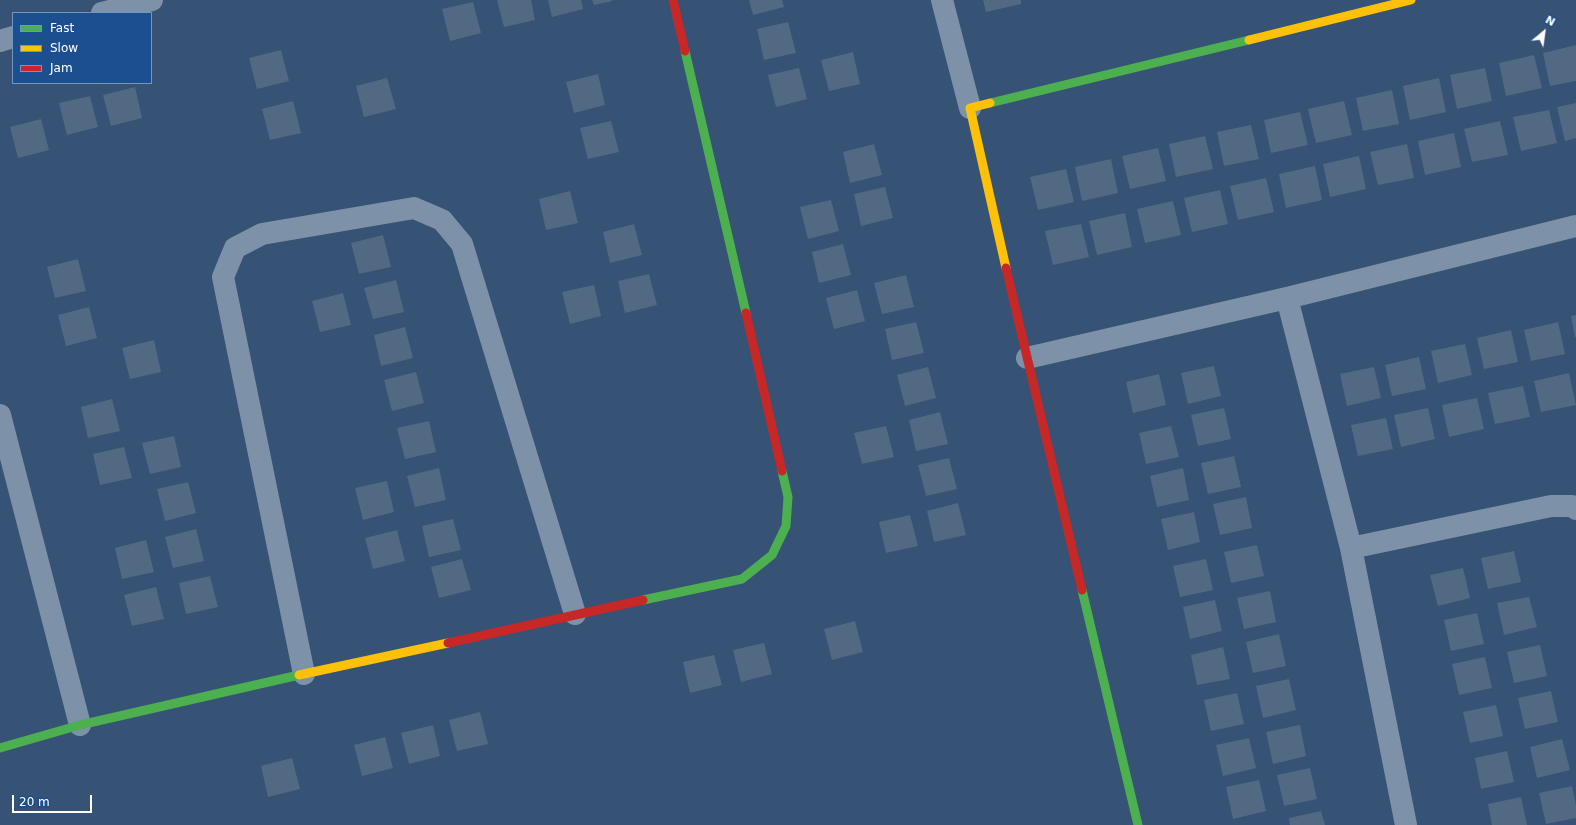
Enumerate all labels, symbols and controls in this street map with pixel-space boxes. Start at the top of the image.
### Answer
legend [12,12,152,84]
north arrow [1524,12,1564,52]
text: N [1543,13,1557,29]
text: Fast [50,21,74,35]
text: Slow [50,41,78,55]
text: Jam [50,61,73,75]
scale bar [14,787,94,813]
text: 20 m [19,795,50,809]

